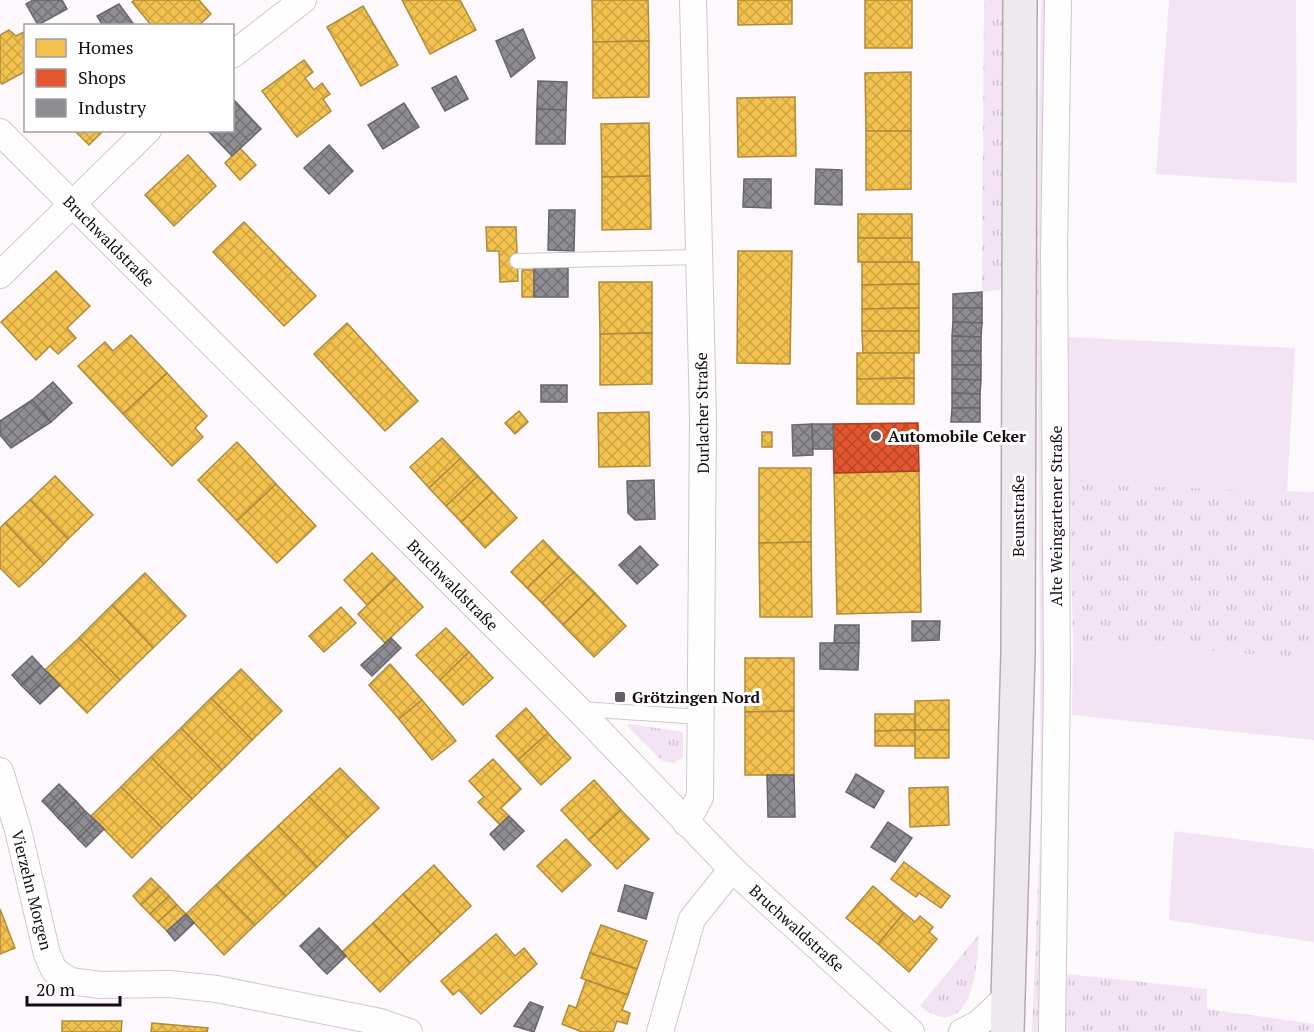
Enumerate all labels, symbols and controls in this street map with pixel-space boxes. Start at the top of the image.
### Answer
legend [24,24,234,132]
text: Homes [78,35,133,59]
text: Shops [78,65,126,89]
text: Industry [78,95,147,119]
street label: Bruchwaldstraße [59,191,159,291]
street label: Durlacher Straße [690,352,714,474]
place label: Automobile Ceker [888,425,1026,447]
street label: Alte Weingartener Straße [1045,425,1067,607]
marker: Automobile Ceker [869,429,883,443]
street label: Beunstraße [1007,475,1029,557]
street label: Bruchwaldstraße [403,535,503,635]
place label: Grötzingen Nord [632,686,761,708]
marker: Grötzingen Nord [613,690,627,704]
street label: Vierzehn Morgen [6,828,58,953]
street label: Bruchwaldstraße [745,879,849,977]
scale bar [27,969,120,1007]
text: 20 m [36,977,76,1001]

